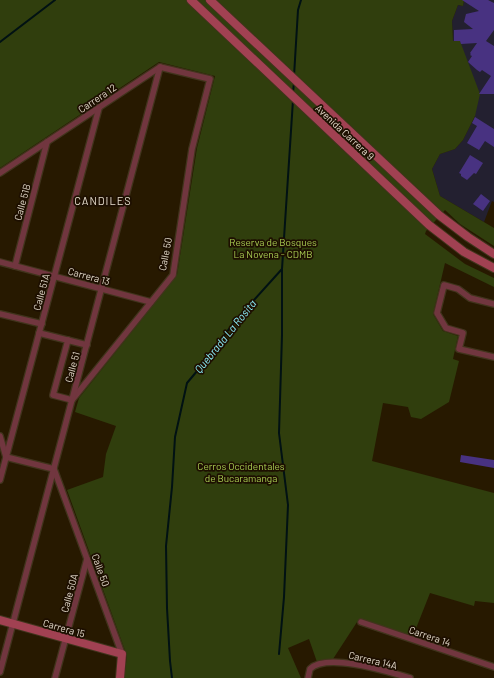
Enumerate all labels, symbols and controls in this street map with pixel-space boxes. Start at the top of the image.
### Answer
street label: Carrera 12 [76,81,118,115]
street label: Avenida Carrera 9 [313,102,377,162]
street label: Calle 51B [11,182,33,222]
district label: CANDILES [74,194,132,207]
street label: Calle 50 [156,236,174,272]
park label: Reserva de Bosques La Novena - CDMB [229,236,317,260]
street label: Carrera 13 [67,265,111,287]
street label: Calle 51A [30,272,52,312]
water label: Quebrada La Rosita [191,297,259,375]
street label: Calle 51 [62,350,82,384]
park label: Cerros Occidentales de Bucaramanga [197,460,285,484]
street label: Calle 50 [90,552,112,588]
street label: Calle 50A [58,572,80,614]
street label: Carrera 15 [42,616,86,640]
street label: Carrera 14 [408,623,452,649]
street label: Carrera 14A [348,649,398,671]

